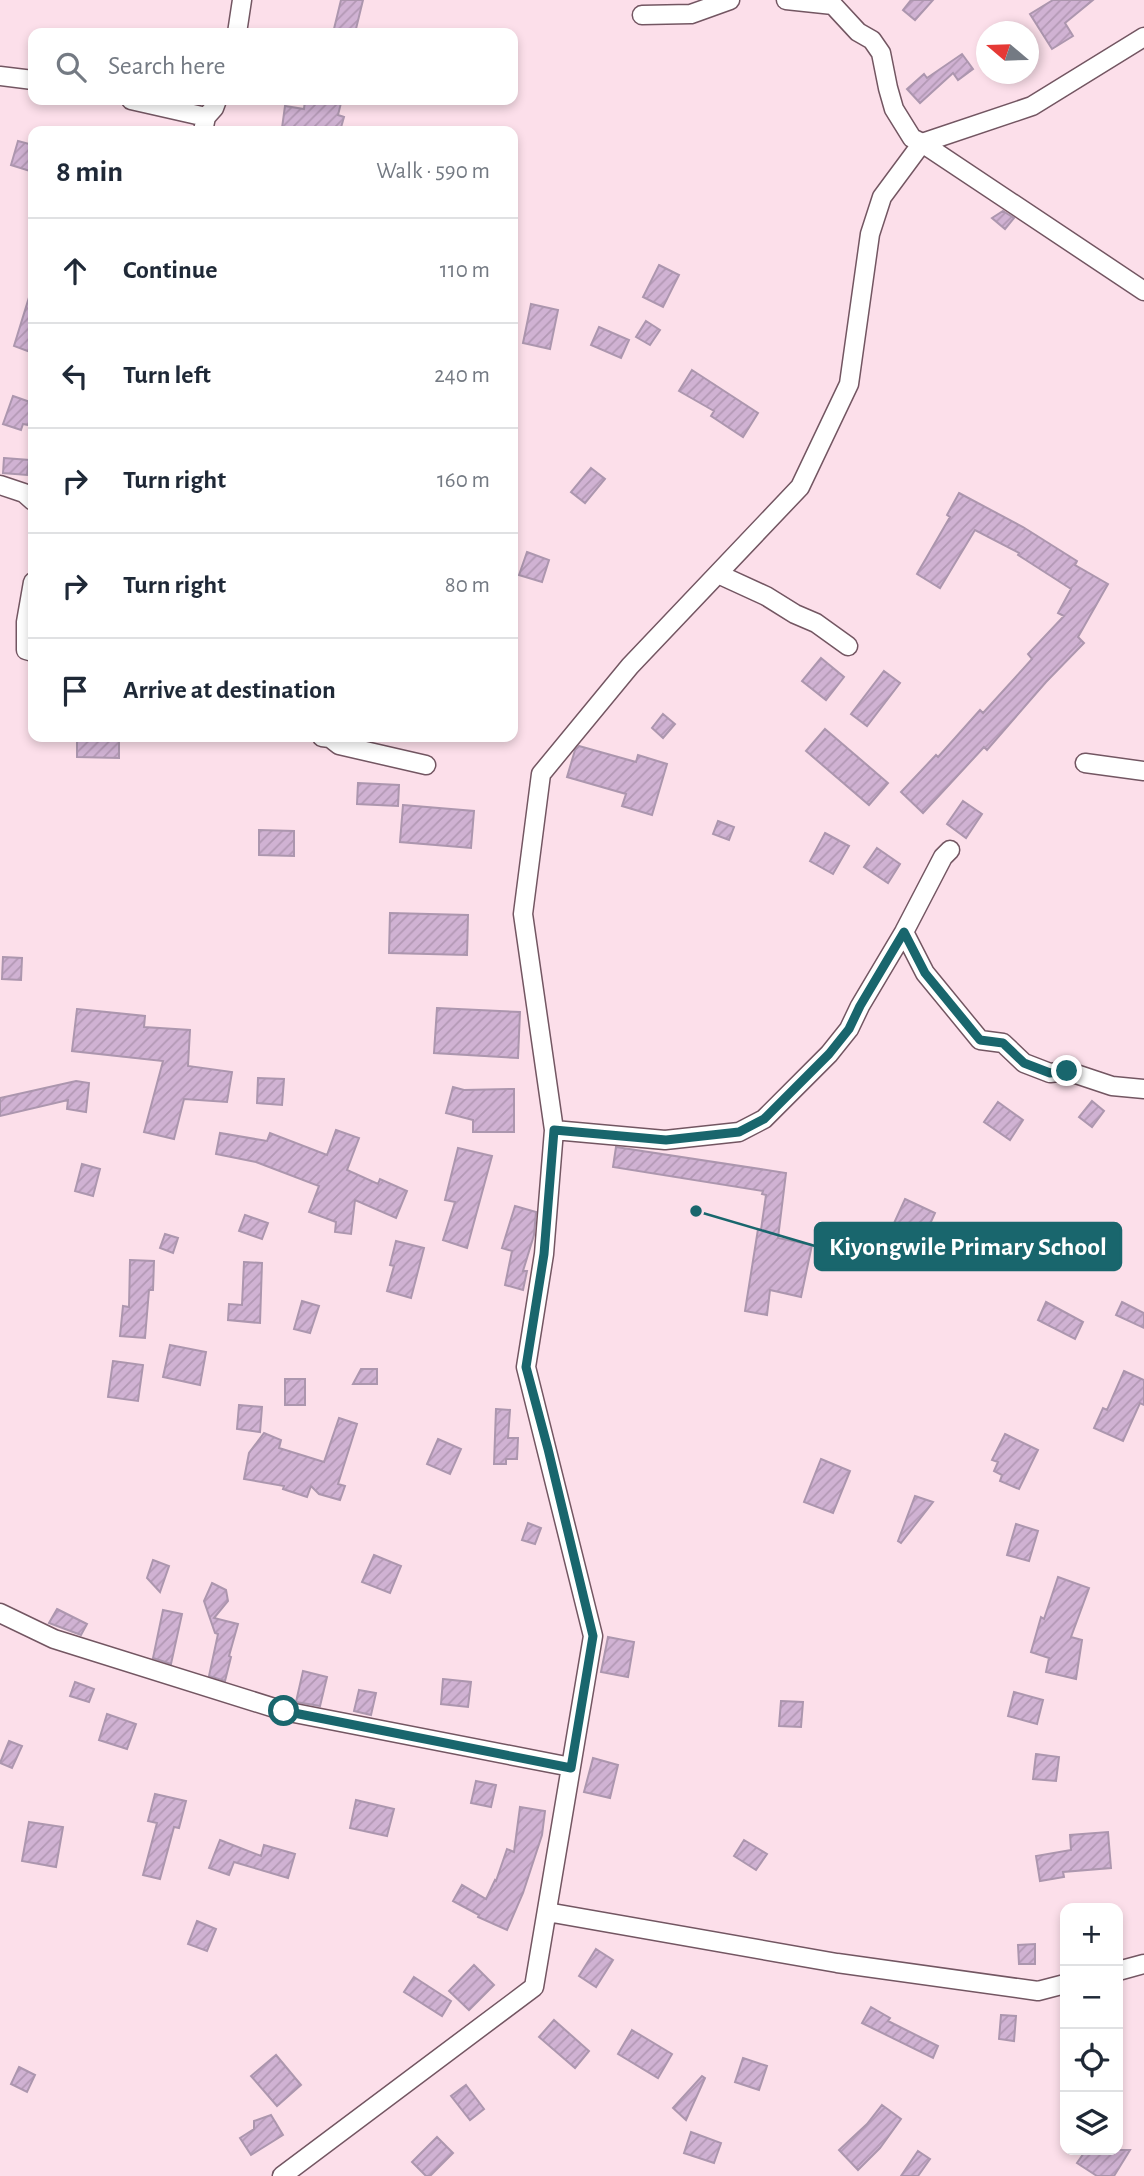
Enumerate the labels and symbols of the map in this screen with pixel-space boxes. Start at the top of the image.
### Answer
north arrow [976,21,1039,84]
route end [1051,1055,1082,1086]
callout: Kiyongwile Primary School [815,1223,1121,1270]
text: Kiyongwile Primary School [829,1234,1107,1260]
route start [268,1695,299,1726]

